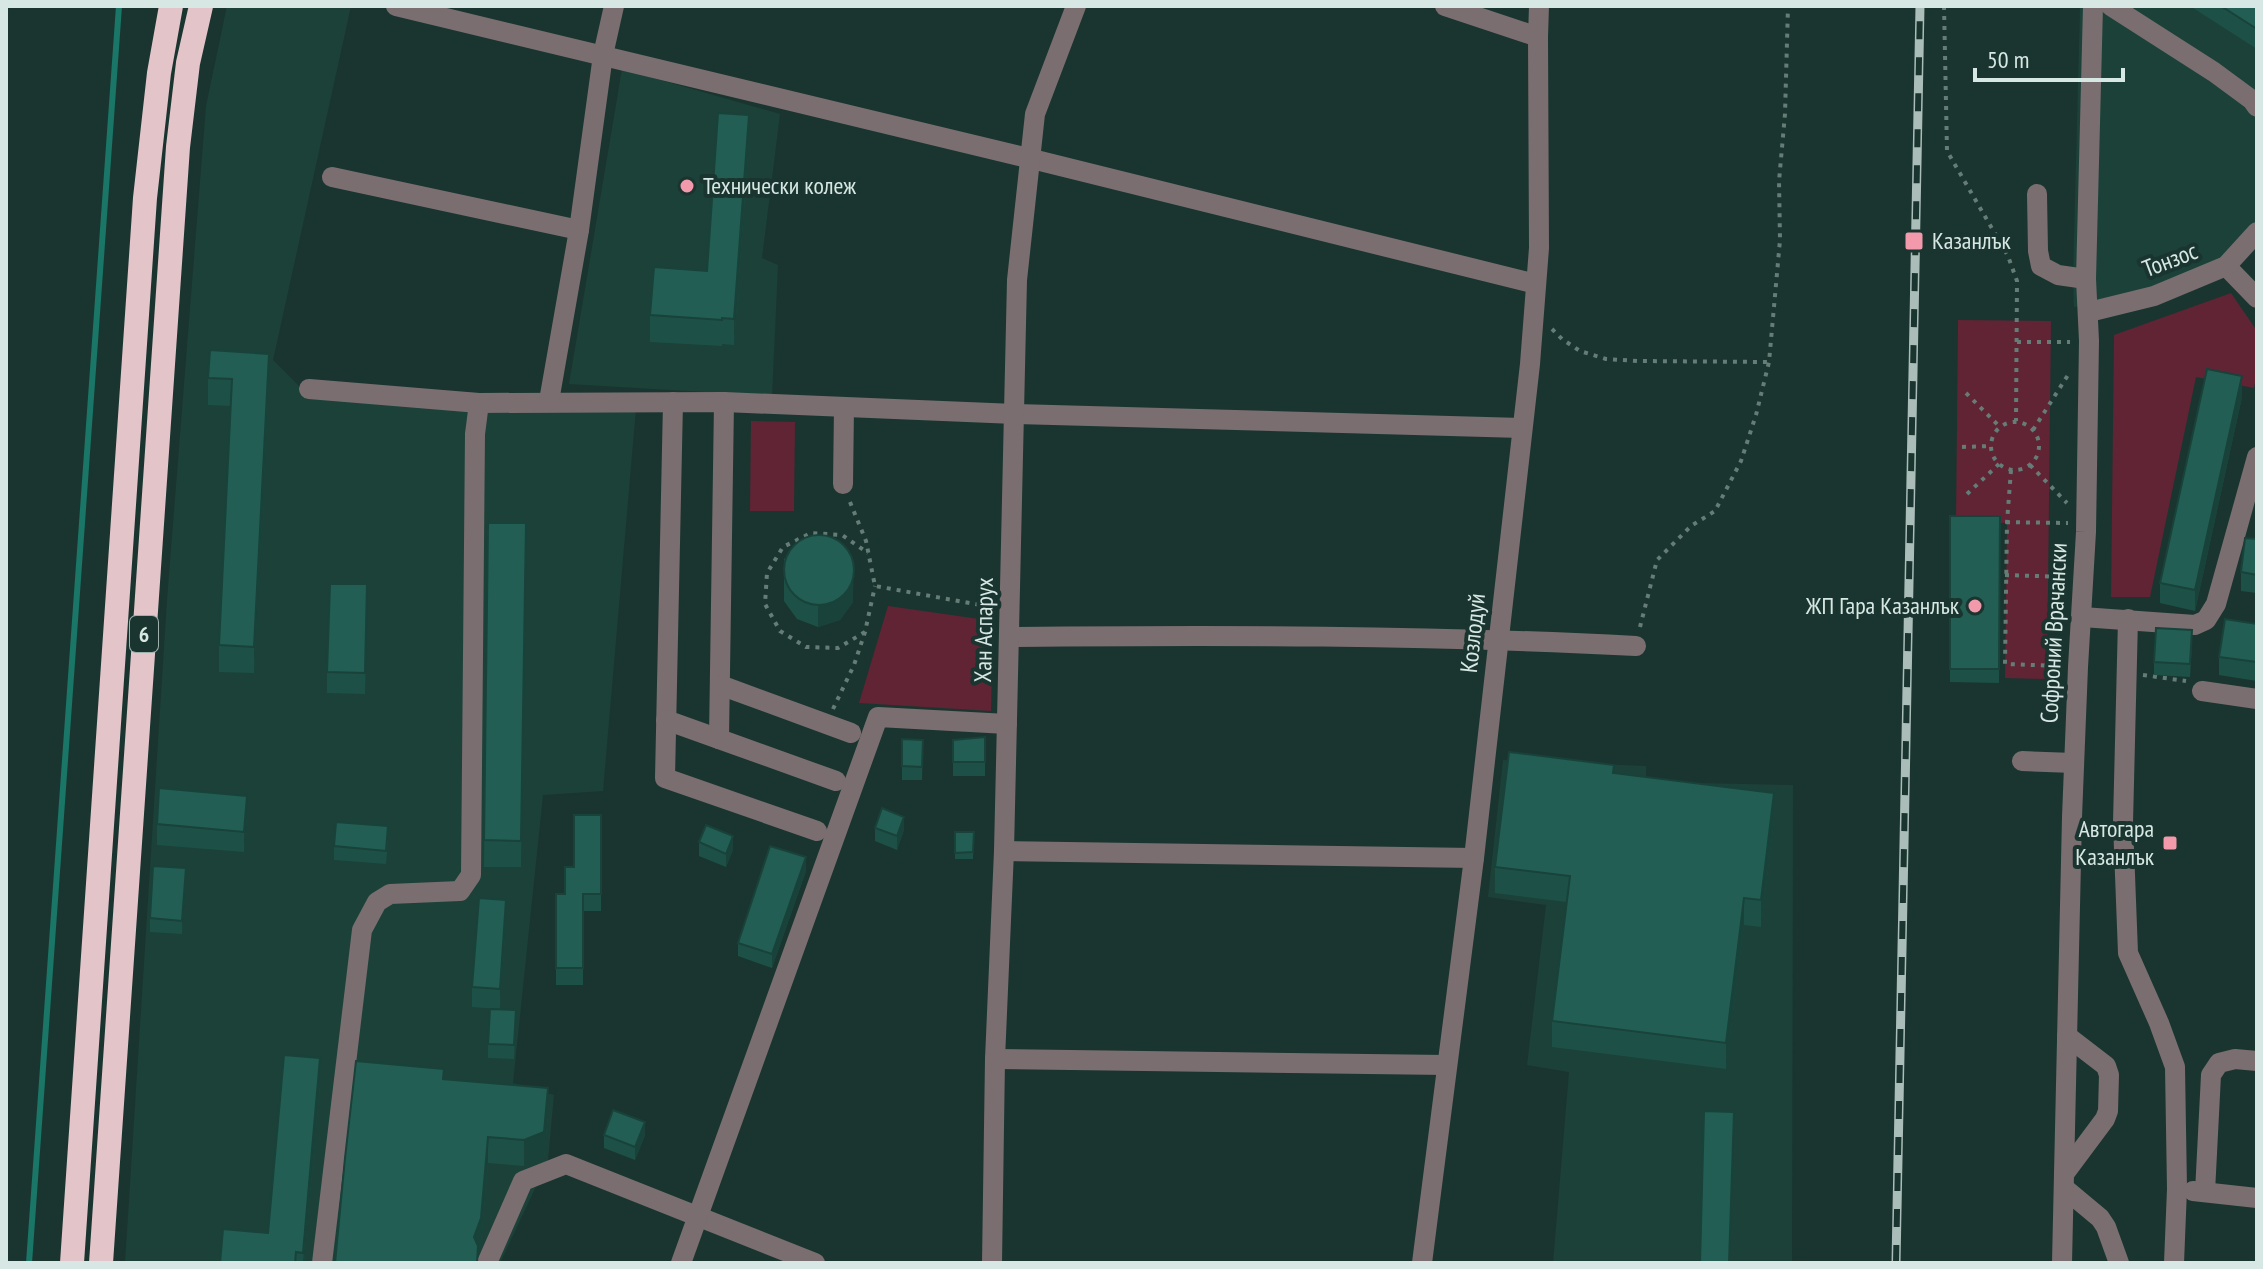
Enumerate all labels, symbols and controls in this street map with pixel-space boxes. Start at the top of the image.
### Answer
scale bar [1975,32,2123,82]
text: 50 m [1987,44,2029,75]
place label: Технически колеж [703,170,856,201]
marker: Технически колеж [678,177,696,195]
place label: Казанлък [1932,225,2011,256]
marker: Казанлък [1903,230,1925,252]
street label: Тонзос [2138,235,2202,284]
street label: Софроний Врачански [2033,542,2074,724]
street label: Хан Аспарух [967,577,1000,683]
place label: ЖП Гара Казанлък [1805,590,1960,621]
street label: Козлодуй [1453,592,1492,674]
marker: ЖП Гара Казанлък [1966,597,1984,615]
road number: 6 [130,616,158,652]
place label: Автогара Казанлък [2075,813,2155,872]
marker: Автогара Казанлък [2161,834,2179,852]

